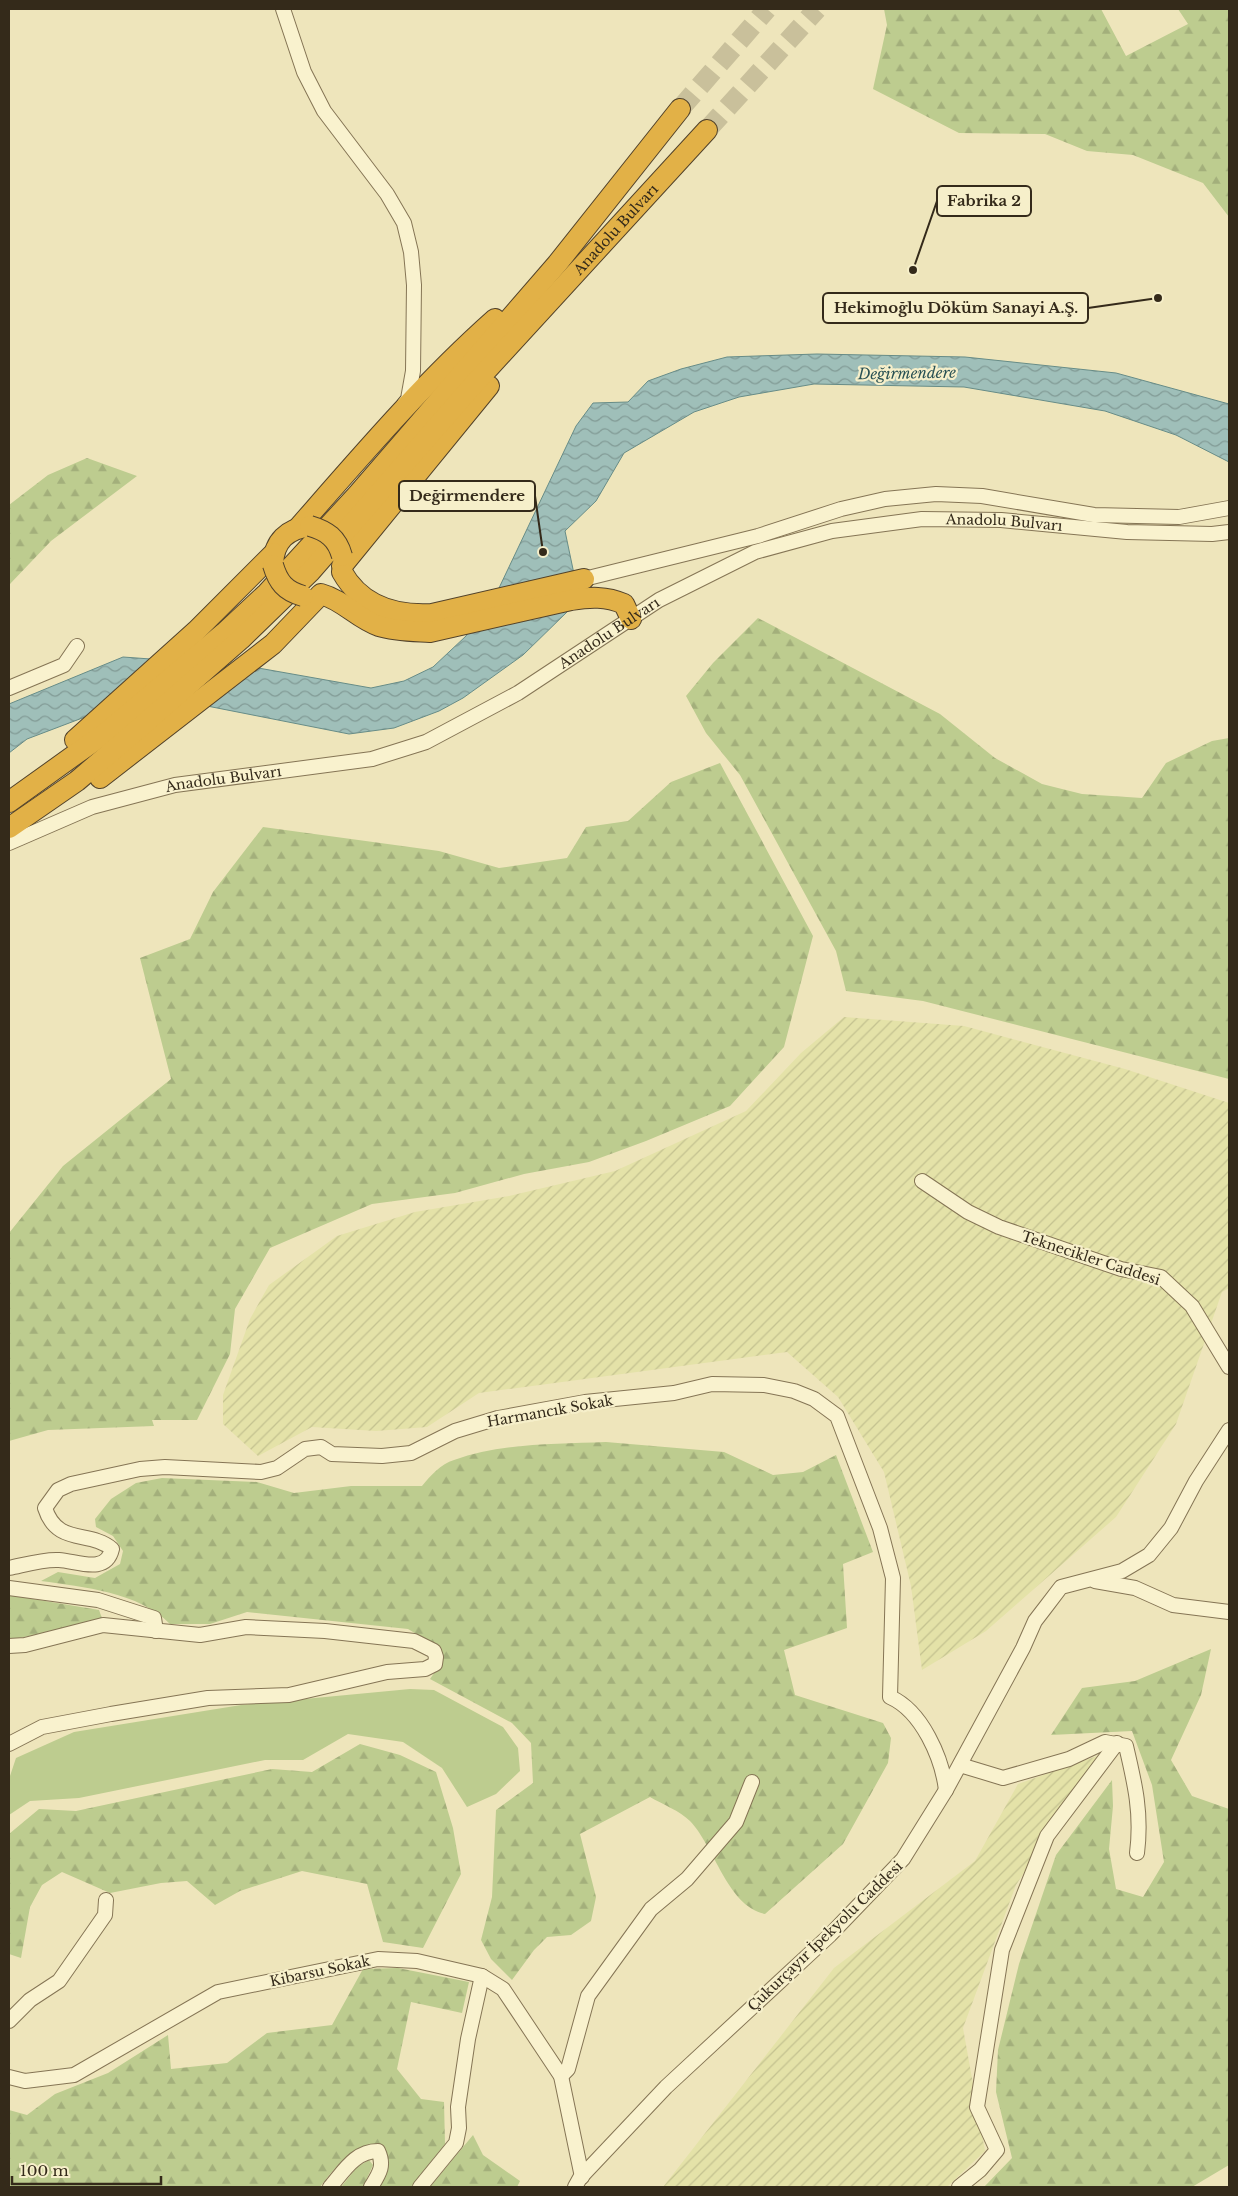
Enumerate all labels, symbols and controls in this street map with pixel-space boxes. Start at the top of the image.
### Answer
street label: Anadolu Bulvarı [569,180,662,279]
callout: Fabrika 2 [937,186,1031,216]
text: Fabrika 2 [947,191,1021,210]
callout: Hekimoğlu Döküm Sanayi A.Ş. [823,293,1088,323]
text: Hekimoğlu Döküm Sanayi A.Ş. [834,298,1078,317]
water label: Değirmendere [857,363,956,383]
callout: Değirmendere [399,481,535,511]
text: Değirmendere [409,486,525,505]
street label: Anadolu Bulvarı [945,510,1064,535]
street label: Anadolu Bulvarı [554,593,663,673]
street label: Anadolu Bulvarı [162,762,283,796]
street label: Teknecikler Caddesi [1019,1227,1163,1289]
street label: Harmancık Sokak [486,1391,615,1431]
street label: Çukurçayır İpekyolu Caddesi [744,1857,906,2015]
street label: Kibarsu Sokak [268,1951,372,1990]
scale bar [12,2154,161,2186]
text: 100 m [20,2161,69,2180]

